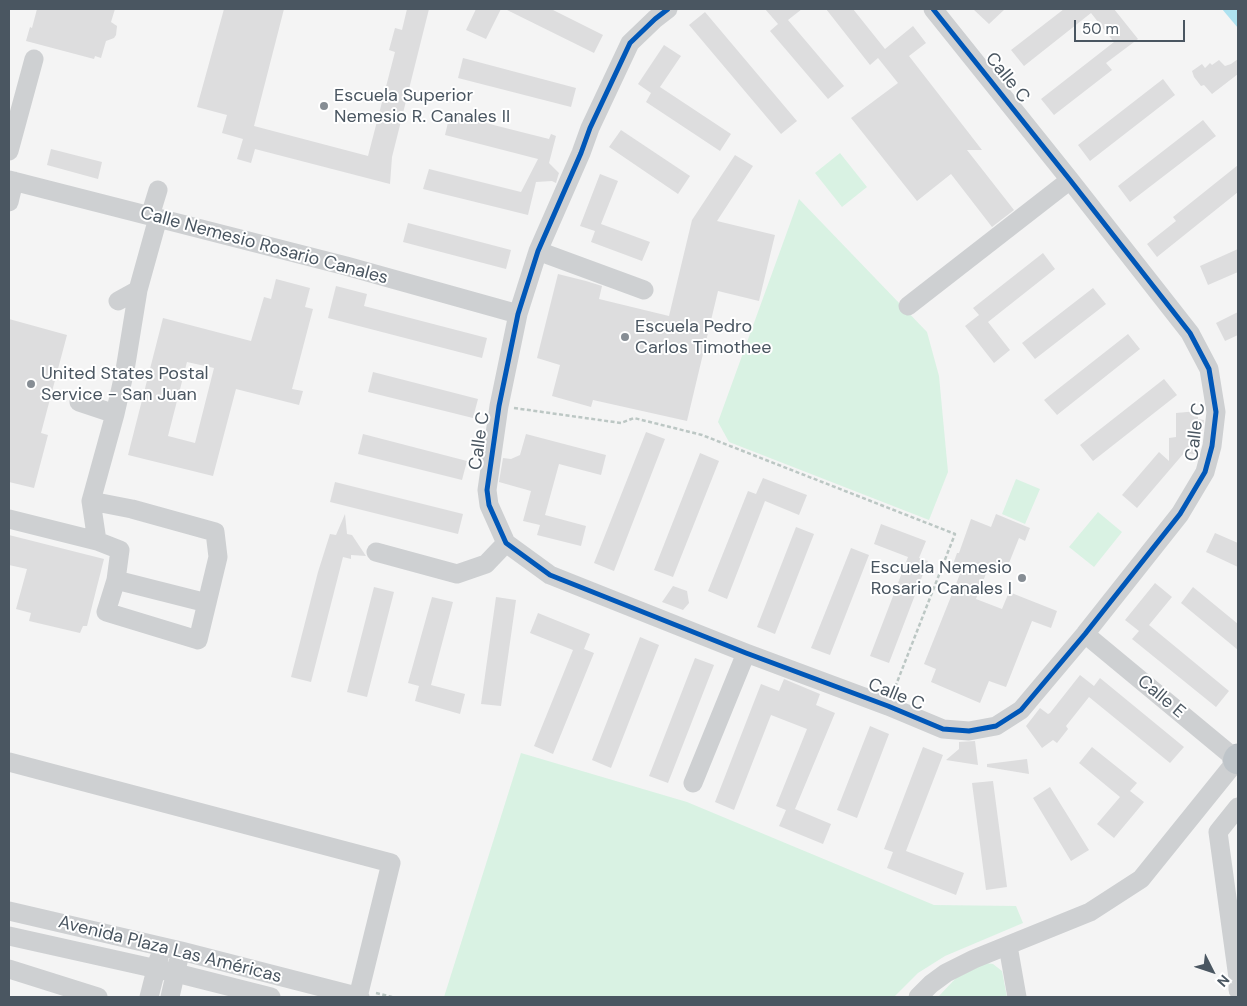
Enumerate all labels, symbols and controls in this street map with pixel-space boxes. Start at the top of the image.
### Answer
scale bar [1077,10,1188,42]
text: 50 m [1082,19,1119,39]
street label: Calle C [980,48,1034,108]
place label: Escuela Superior Nemesio R. Canales II [334,85,510,128]
marker: Escuela Superior Nemesio R. Canales II [318,100,330,112]
street label: Calle Nemesio Rosario Canales [138,202,390,290]
place label: Escuela Pedro Carlos Timothee [635,316,771,358]
marker: Escuela Pedro Carlos Timothee [619,331,631,343]
place label: United States Postal Service - San Juan [41,363,209,406]
marker: United States Postal Service - San Juan [25,378,37,390]
street label: Calle C [1182,402,1210,462]
street label: Calle C [465,410,495,472]
place label: Escuela Nemesio Rosario Canales I [870,557,1012,600]
marker: Escuela Nemesio Rosario Canales I [1016,572,1028,584]
street label: Calle E [1133,671,1189,723]
street label: Calle C [865,674,927,716]
street label: Avenida Plaza Las Américas [56,912,284,988]
north arrow [1187,946,1237,996]
text: N [1213,971,1233,991]

